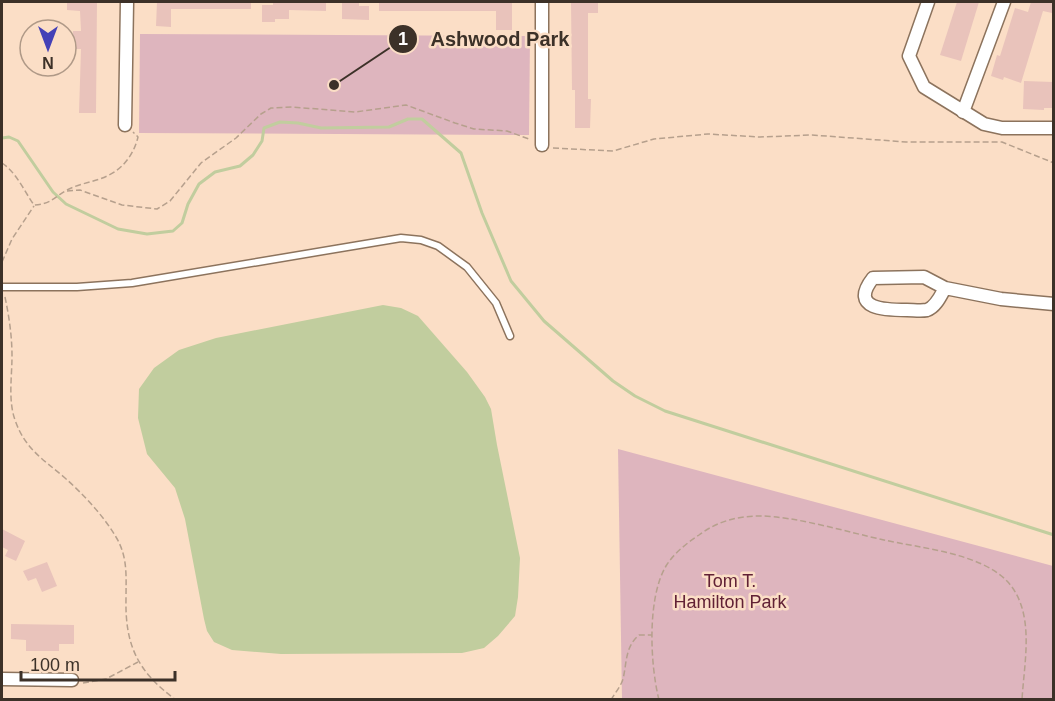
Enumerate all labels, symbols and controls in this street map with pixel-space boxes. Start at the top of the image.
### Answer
north arrow [18,18,78,78]
callout: Ashwood Park [388,20,581,58]
text: Ashwood Park [431,28,570,50]
text: 1 [398,29,408,49]
text: N [42,54,54,71]
park label: Tom T. Hamilton Park [673,571,788,612]
scale bar [21,644,176,682]
text: 100 m [30,655,80,675]

